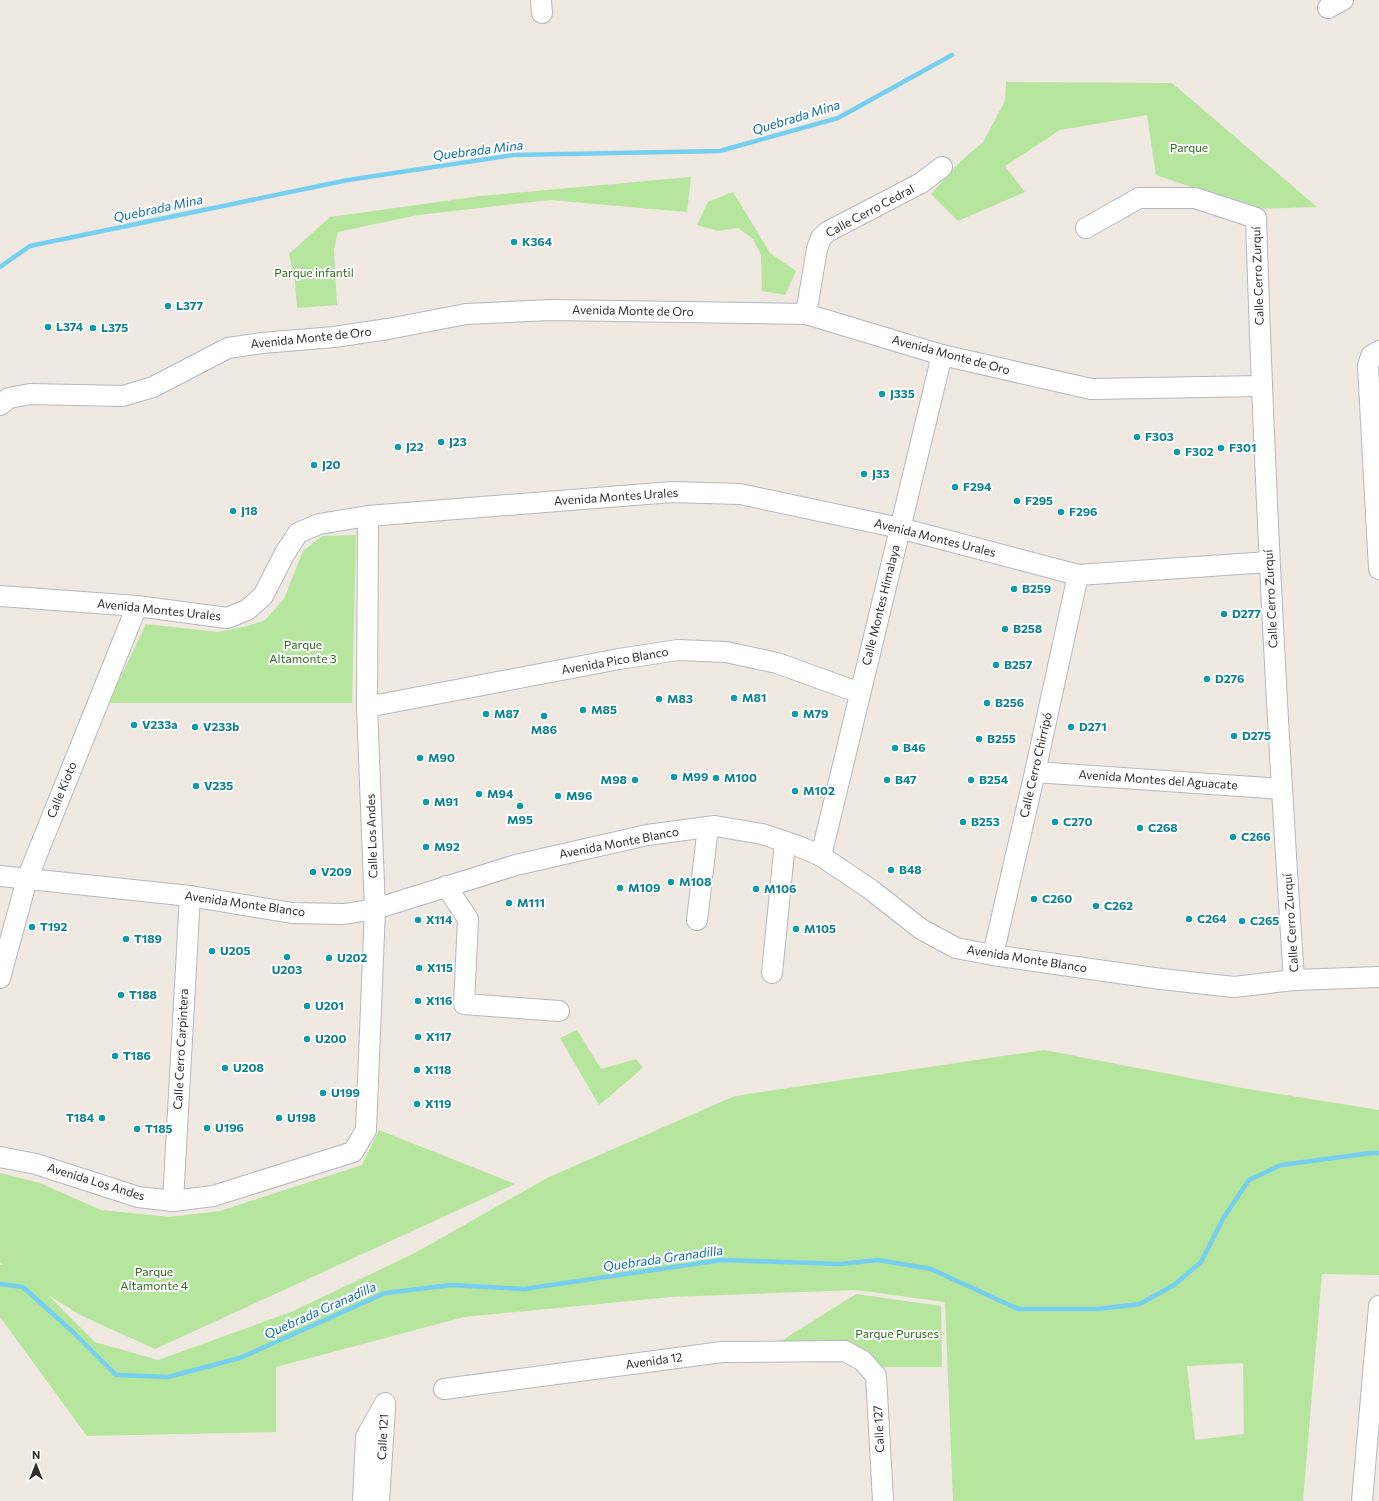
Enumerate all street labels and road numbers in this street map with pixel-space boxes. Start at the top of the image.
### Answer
street label: Calle Cerro Cedral [823,181,916,239]
street label: Calle Cerro Zurquí [1248,226,1266,326]
street label: Avenida Monte de Oro [572,302,694,318]
street label: Avenida Monte de Oro [250,324,372,350]
street label: Avenida Monte de Oro [891,332,1012,377]
street label: Avenida Montes Urales [553,485,679,507]
street label: Avenida Montes Urales [873,515,997,559]
street label: Calle Montes Himalaya [858,543,902,667]
street label: Calle Cerro Zurquí [1260,548,1280,649]
street label: Avenida Montes Urales [96,596,222,622]
street label: Avenida Pico Blanco [560,644,670,676]
street label: Calle Cerro Chirripó [1016,711,1054,819]
street label: Calle Kioto [43,759,79,820]
street label: Avenida Montes del Aguacate [1078,766,1238,792]
street label: Calle Los Andes [363,793,379,879]
street label: Avenida Monte Blanco [558,824,680,860]
street label: Calle Cerro Zurquí [1280,872,1300,973]
street label: Avenida Monte Blanco [184,888,306,918]
street label: Avenida Monte Blanco [966,942,1088,974]
street label: Calle Cerro Carpintera [170,988,190,1110]
street label: Avenida Los Andes [46,1160,147,1203]
street label: Avenida 12 [624,1349,684,1371]
street label: Calle 127 [870,1405,886,1453]
street label: Calle 121 [374,1414,390,1460]

